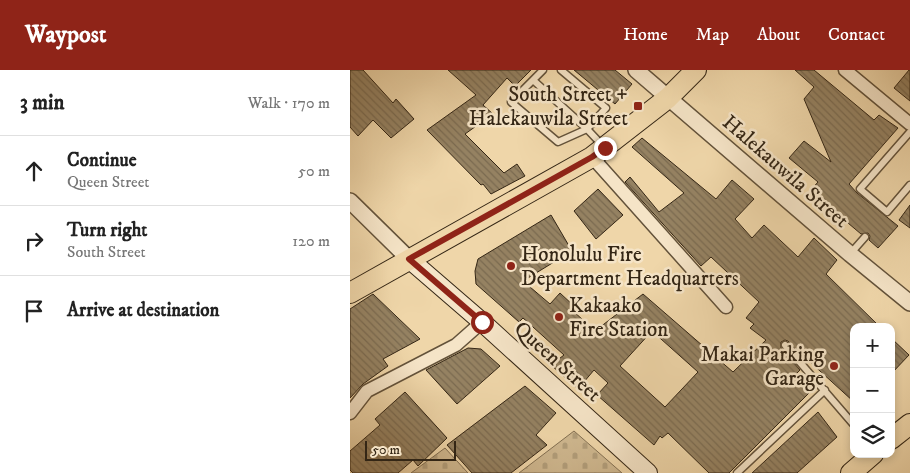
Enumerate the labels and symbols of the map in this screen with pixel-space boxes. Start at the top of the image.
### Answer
place label: South Street + Halekauwila Street [469,82,628,132]
marker: South Street + Halekauwila Street [632,100,644,112]
street label: Halekauwila Street [717,110,854,234]
route end [594,137,617,160]
place label: Honolulu Fire Department Headquarters [521,242,739,292]
marker: Honolulu Fire Department Headquarters [505,260,517,272]
place label: Kakaako Fire Station [569,293,668,343]
route start [471,311,494,334]
marker: Kakaako Fire Station [553,311,565,323]
street label: Queen Street [508,316,606,408]
place label: Makai Parking Garage [701,342,825,392]
marker: Makai Parking Garage [828,360,840,372]
scale bar [365,438,456,461]

